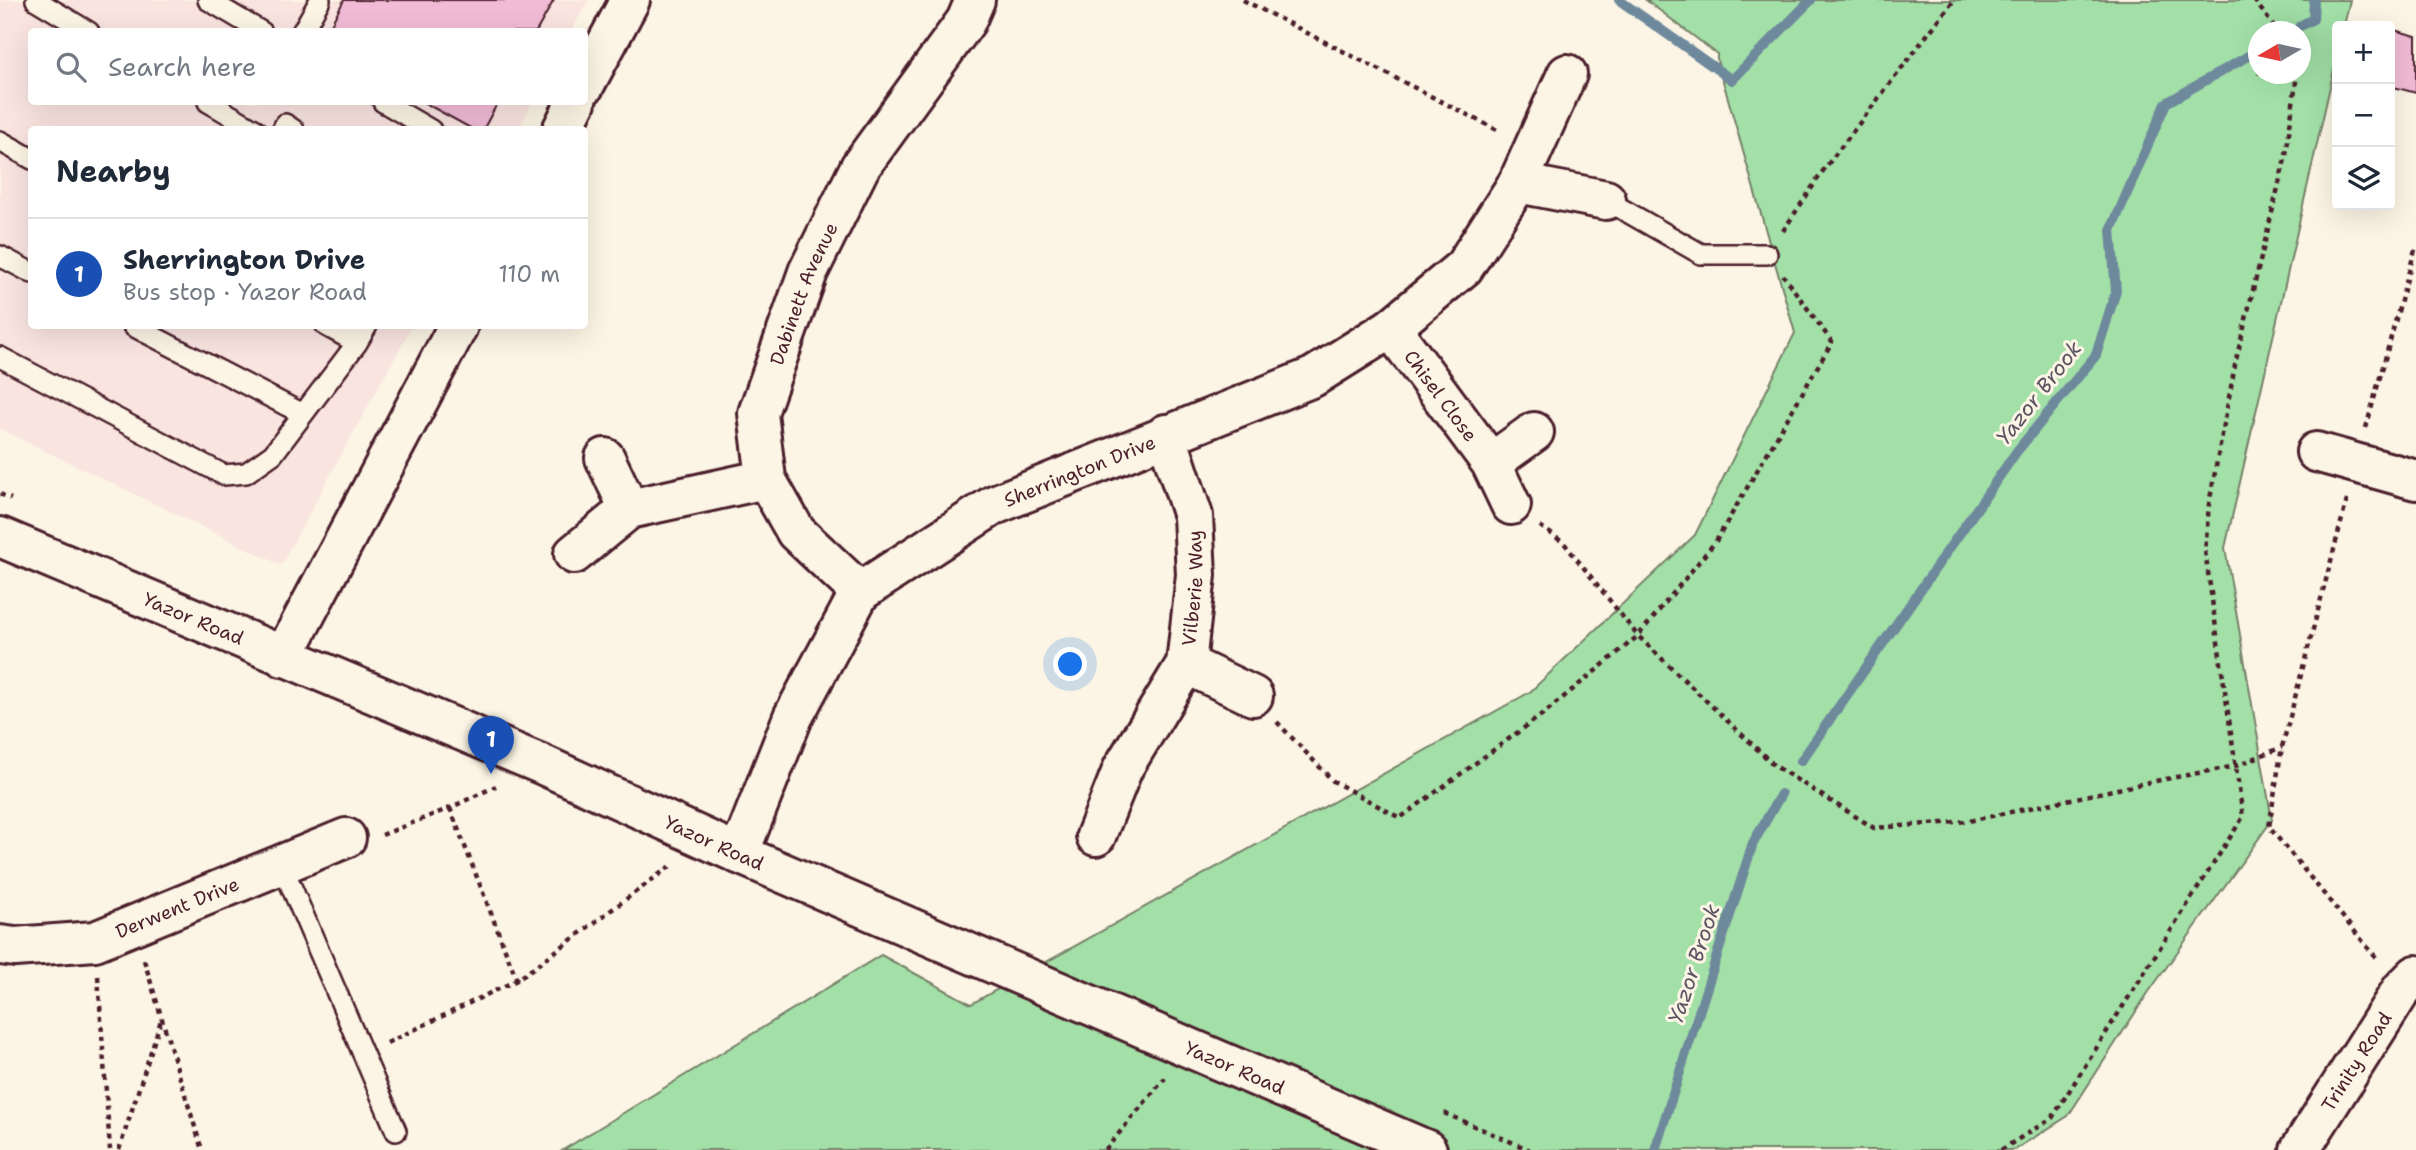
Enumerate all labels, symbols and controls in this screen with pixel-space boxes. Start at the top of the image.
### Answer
north arrow [2248,21,2311,84]
map controls [2332,21,2395,210]
button: + [2332,21,2395,84]
search box [28,28,588,105]
icon: search [52,48,90,86]
text: Search here [108,49,257,84]
button: − [2332,84,2395,147]
button: layers [2332,147,2395,210]
text: Nearby [56,151,171,192]
street label: Dabinett Avenue [764,218,844,368]
text: Sherrington Drive [123,242,365,277]
text: 1 [74,259,84,289]
text: 110 m [498,259,560,289]
text: Bus stop · Yazor Road [123,277,367,307]
water label: Yazor Brook [1990,335,2088,451]
street label: Chisel Close [1398,345,1483,447]
street label: Sherrington Drive [1000,430,1159,513]
street label: Vilberie Way [1176,530,1209,647]
street label: Yazor Road [140,587,247,651]
your location [1053,647,1087,681]
pin: 1 [468,716,514,774]
street label: Yazor Road [660,810,768,876]
street label: Derwent Drive [112,871,243,944]
water label: Yazor Brook [1661,901,1727,1027]
street label: Trinity Road [2316,1007,2397,1116]
street label: Yazor Road [1181,1035,1288,1100]

